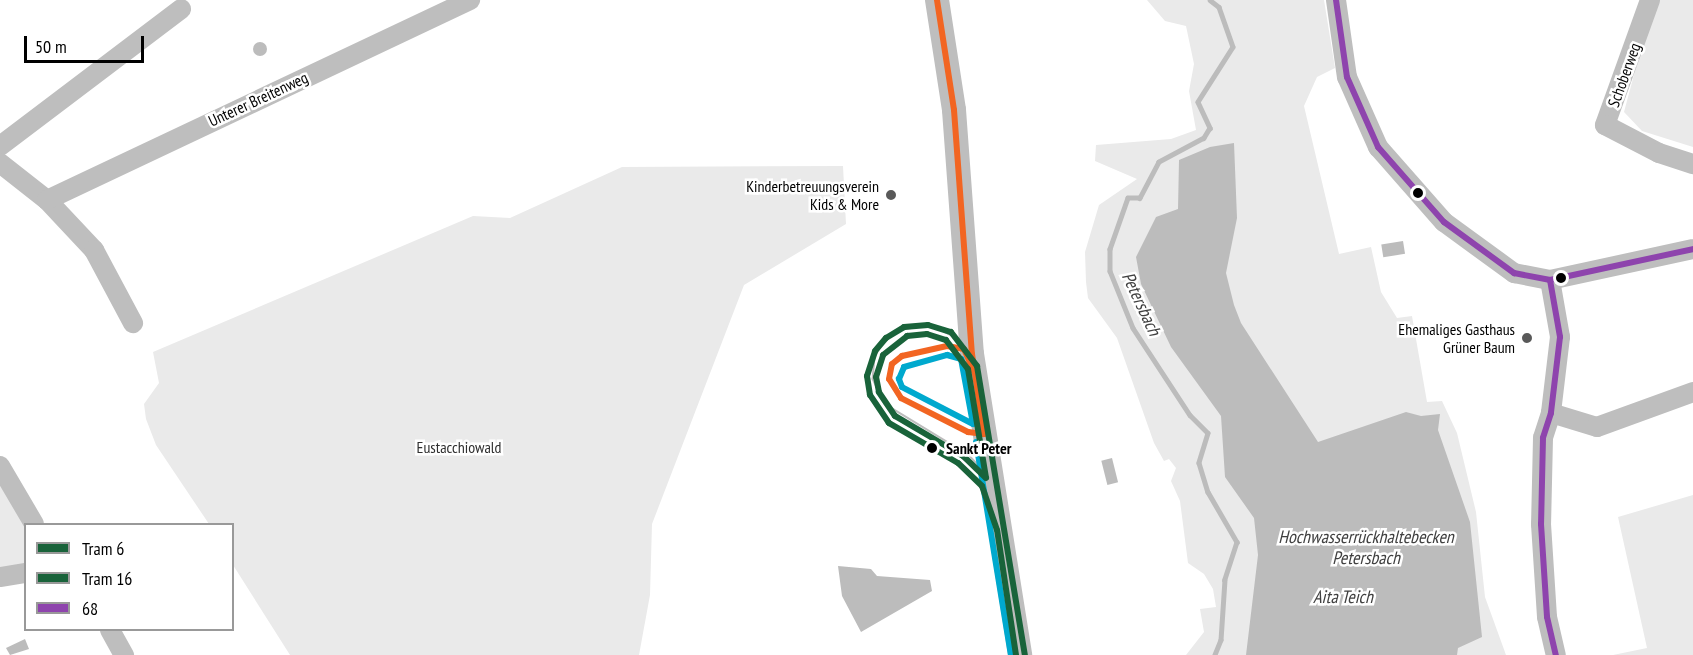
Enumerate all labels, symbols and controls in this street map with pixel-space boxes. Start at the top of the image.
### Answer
scale bar [27,24,147,62]
text: 50 m [35,35,67,58]
street label: Schoberweg [1604,40,1644,110]
street label: Unterer Breitenweg [205,68,311,130]
place label: Kinderbetreuungsverein Kids & More [746,176,879,214]
unlabelled marker [1412,187,1424,199]
marker: Kinderbetreuungsverein Kids & More [884,188,898,202]
water label: Petersbach [1117,269,1165,339]
unlabelled marker [1555,272,1567,284]
place label: Ehemaliges Gasthaus Grüner Baum [1398,319,1515,357]
marker: Ehemaliges Gasthaus Grüner Baum [1520,331,1534,345]
park label: Eustacchiowald [417,437,501,457]
place label: Sankt Peter [946,438,1012,458]
marker: Sankt Peter [923,439,941,457]
legend [24,523,234,631]
water label: Hochwasserrückhaltebecken Petersbach [1278,527,1454,570]
text: Tram 6 [82,537,124,560]
text: Tram 16 [82,567,132,590]
water label: Aita Teich [1313,586,1373,608]
text: 68 [82,597,98,620]

